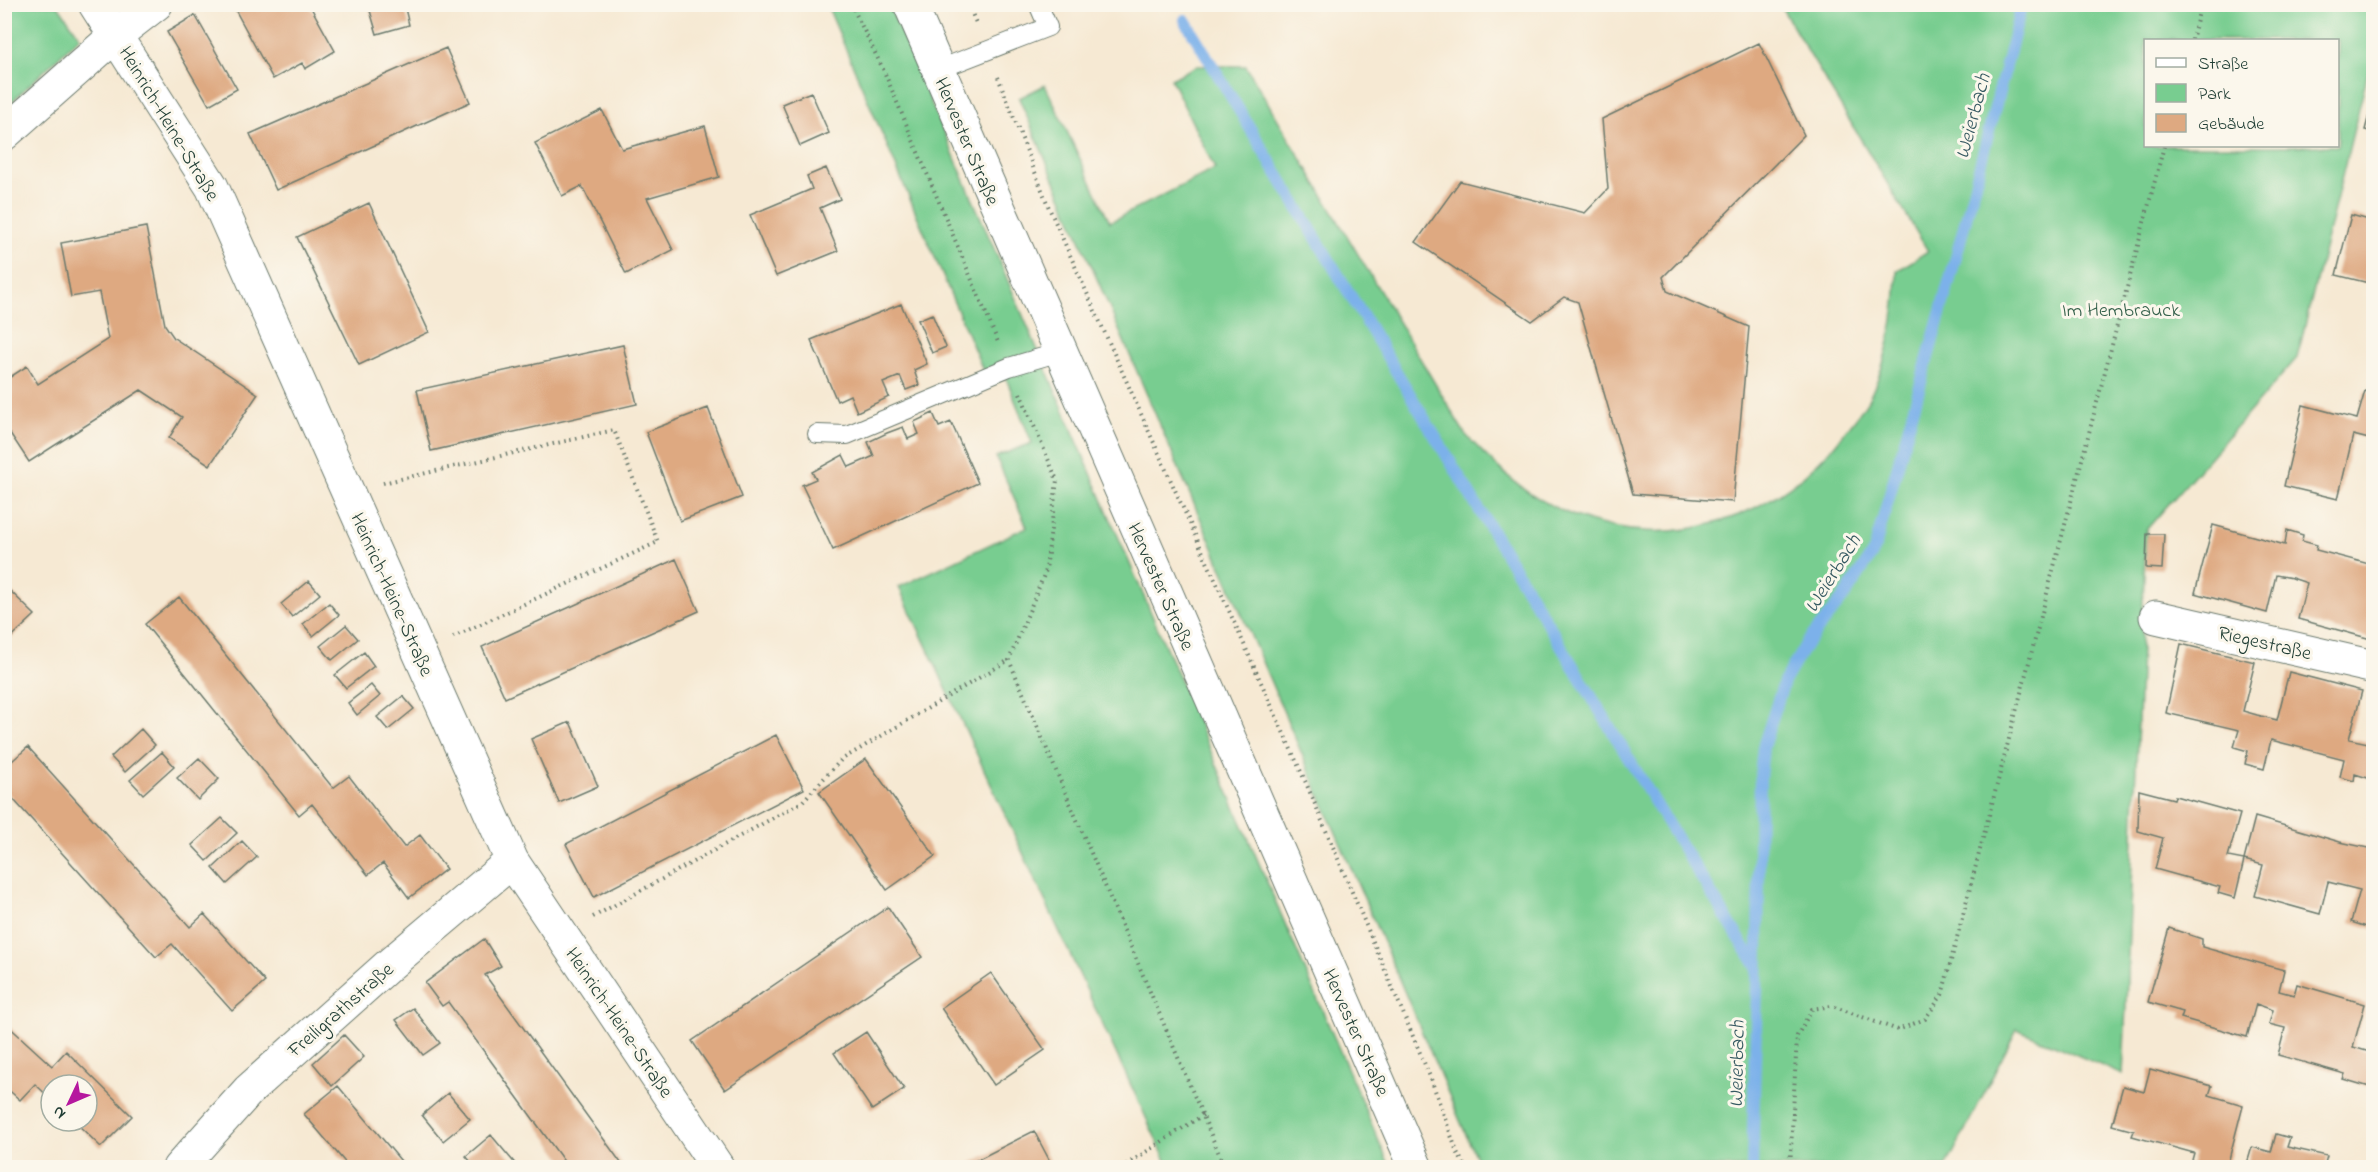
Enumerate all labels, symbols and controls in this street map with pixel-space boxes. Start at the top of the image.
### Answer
legend [2144,39,2339,147]
street label: Heinrich-Heine-Straße [110,41,226,207]
text: Straße [2198,52,2249,78]
water label: Weierbach [1948,70,2000,162]
street label: Hervester Straße [926,73,1006,211]
text: Park [2198,82,2231,108]
text: Gebäude [2198,112,2265,138]
park label: Im Hembrauck [2062,297,2180,326]
street label: Heinrich-Heine-Straße [342,509,440,681]
street label: Hervester Straße [1119,518,1201,656]
water label: Weierbach [1798,528,1870,619]
street label: Riegestraße [2215,620,2314,670]
street label: Heinrich-Heine-Straße [557,942,679,1105]
street label: Freiligrathstraße [281,956,402,1067]
street label: Hervester Straße [1314,964,1396,1102]
water label: Weierbach [1722,1019,1754,1108]
north arrow [39,1073,99,1133]
text: N [47,1100,72,1124]

